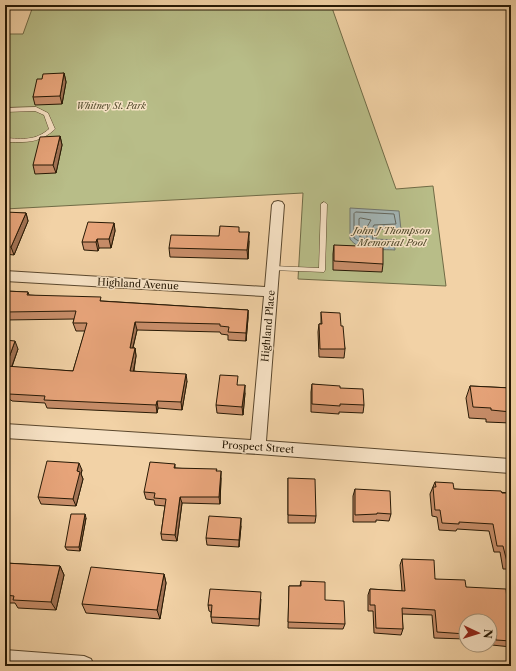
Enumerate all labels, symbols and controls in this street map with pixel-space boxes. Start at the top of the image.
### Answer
park label: Whitney St. Park [76,100,146,111]
park label: John J Thompson Memorial Pool [350,224,431,249]
street label: Highland Avenue [97,275,179,293]
street label: Highland Place [258,289,278,362]
street label: Prospect Street [221,438,295,456]
north arrow [458,613,498,653]
text: N [481,628,495,639]

